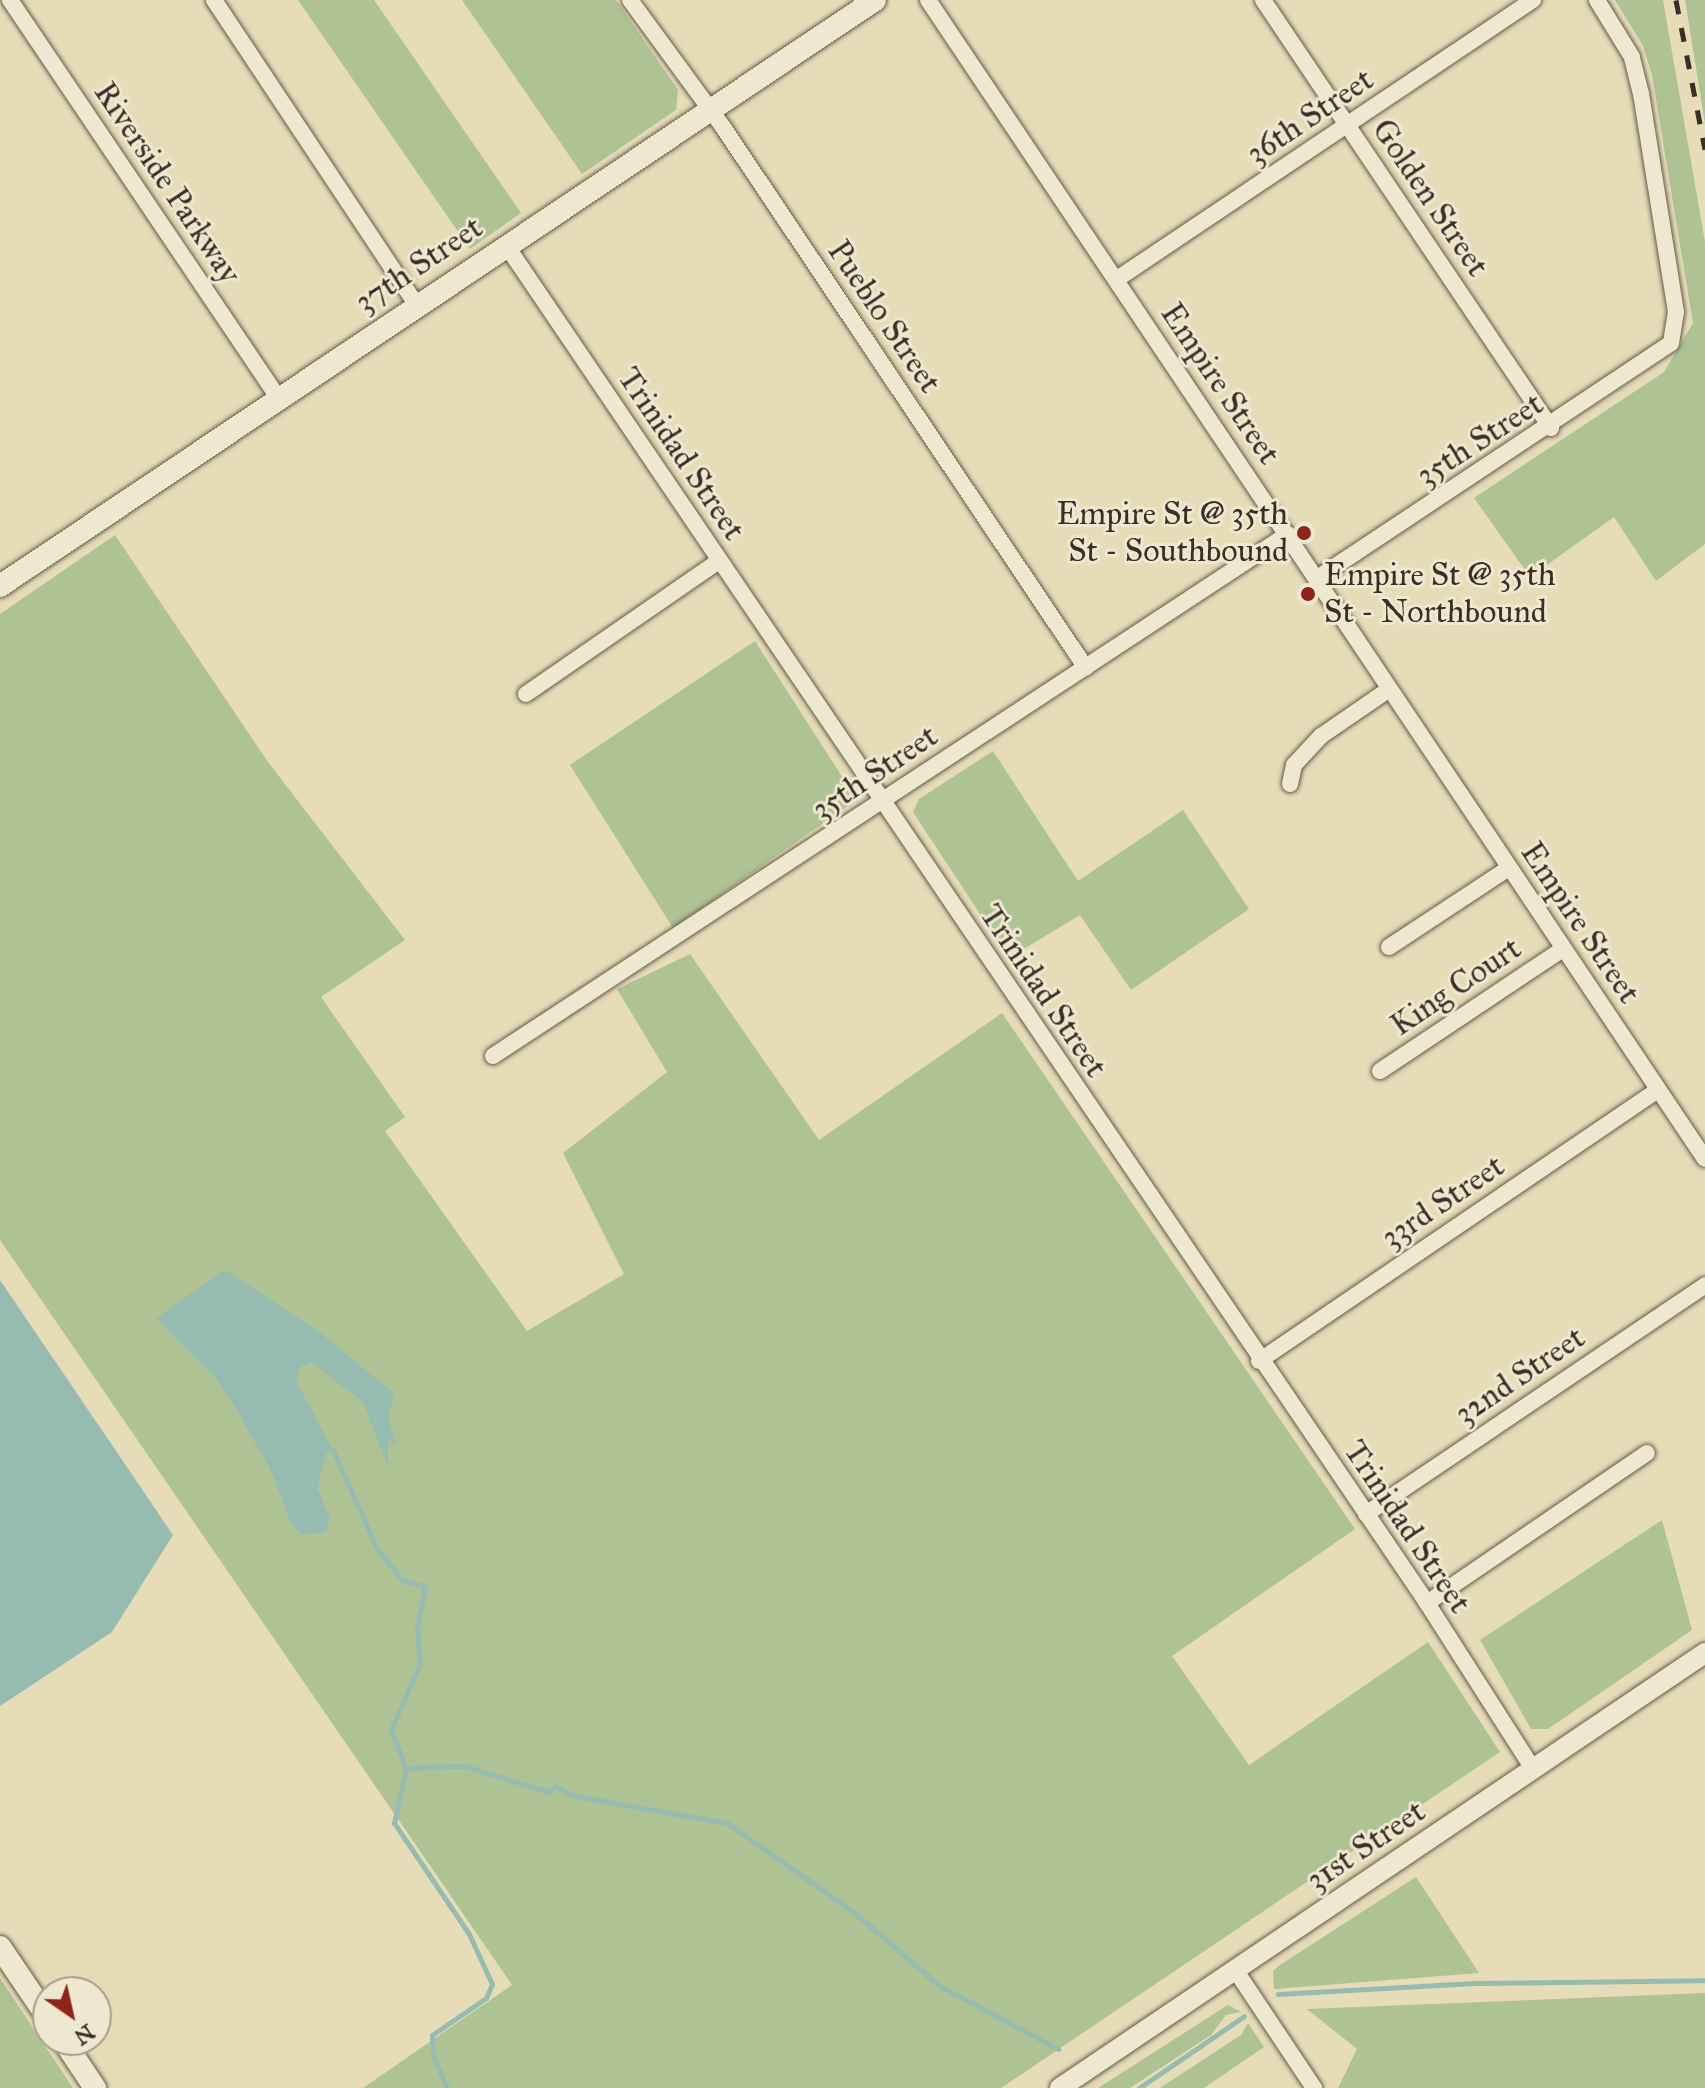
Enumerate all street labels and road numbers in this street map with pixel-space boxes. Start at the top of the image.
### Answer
street label: 36th Street [1239,61,1381,173]
street label: Riverside Parkway [85,75,249,291]
street label: Golden Street [1363,112,1497,284]
street label: 37th Street [348,208,490,322]
street label: Pueblo Street [819,234,949,400]
street label: Empire Street [1152,296,1288,472]
street label: Trinidad Street [609,360,753,548]
street label: 35th Street [1410,385,1550,495]
street label: 35th Street [805,717,945,829]
street label: Empire Street [1512,835,1648,1011]
street label: Trinidad Street [971,897,1115,1085]
street label: King Court [1383,929,1529,1045]
street label: 33rd Street [1374,1147,1512,1257]
street label: 32nd Street [1448,1319,1592,1433]
street label: Trinidad Street [1335,1433,1479,1621]
street label: 31st Street [1299,1792,1433,1900]

